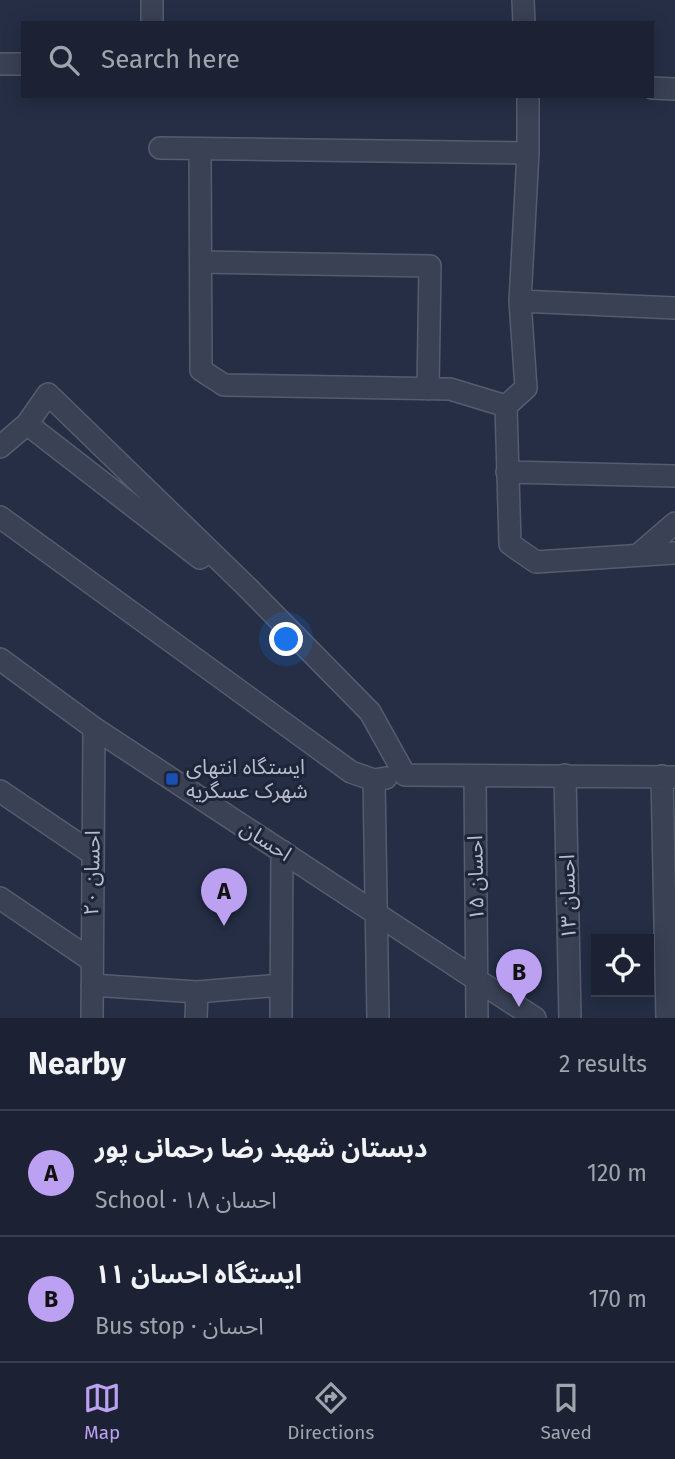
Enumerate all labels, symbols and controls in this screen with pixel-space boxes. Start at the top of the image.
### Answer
search box [21,21,654,98]
icon: search [45,41,83,79]
text: Search here [101,44,240,75]
your location [269,622,303,656]
place label: ایستگاه انتهای شهرک عسگریه [186,754,308,804]
marker: ایستگاه انتهای شهرک عسگریه [164,771,180,787]
street label: احسان [236,815,296,867]
street label: احسان ۲۰ [78,830,106,916]
street label: احسان ۱۵ [462,835,490,921]
street label: احسان ۱۳ [554,854,582,940]
pin: A [201,868,247,926]
map controls [591,934,654,997]
button: locate [591,934,654,997]
pin: B [496,949,542,1007]
text: Nearby [28,1046,126,1082]
text: 2 results [559,1050,647,1078]
text: دبستان شهید رضا رحمانی پور [95,1133,428,1164]
text: A [44,1159,58,1187]
text: 120 m [587,1159,647,1187]
text: School · احسان ۱۸ [95,1186,277,1214]
text: ایستگاه احسان ۱۱ [95,1259,302,1290]
text: B [44,1285,58,1313]
text: 170 m [588,1285,647,1313]
text: Bus stop · احسان [95,1312,264,1340]
tab: Map [83,1379,121,1444]
tab: Directions [287,1379,374,1444]
tab: Saved [541,1379,592,1444]

